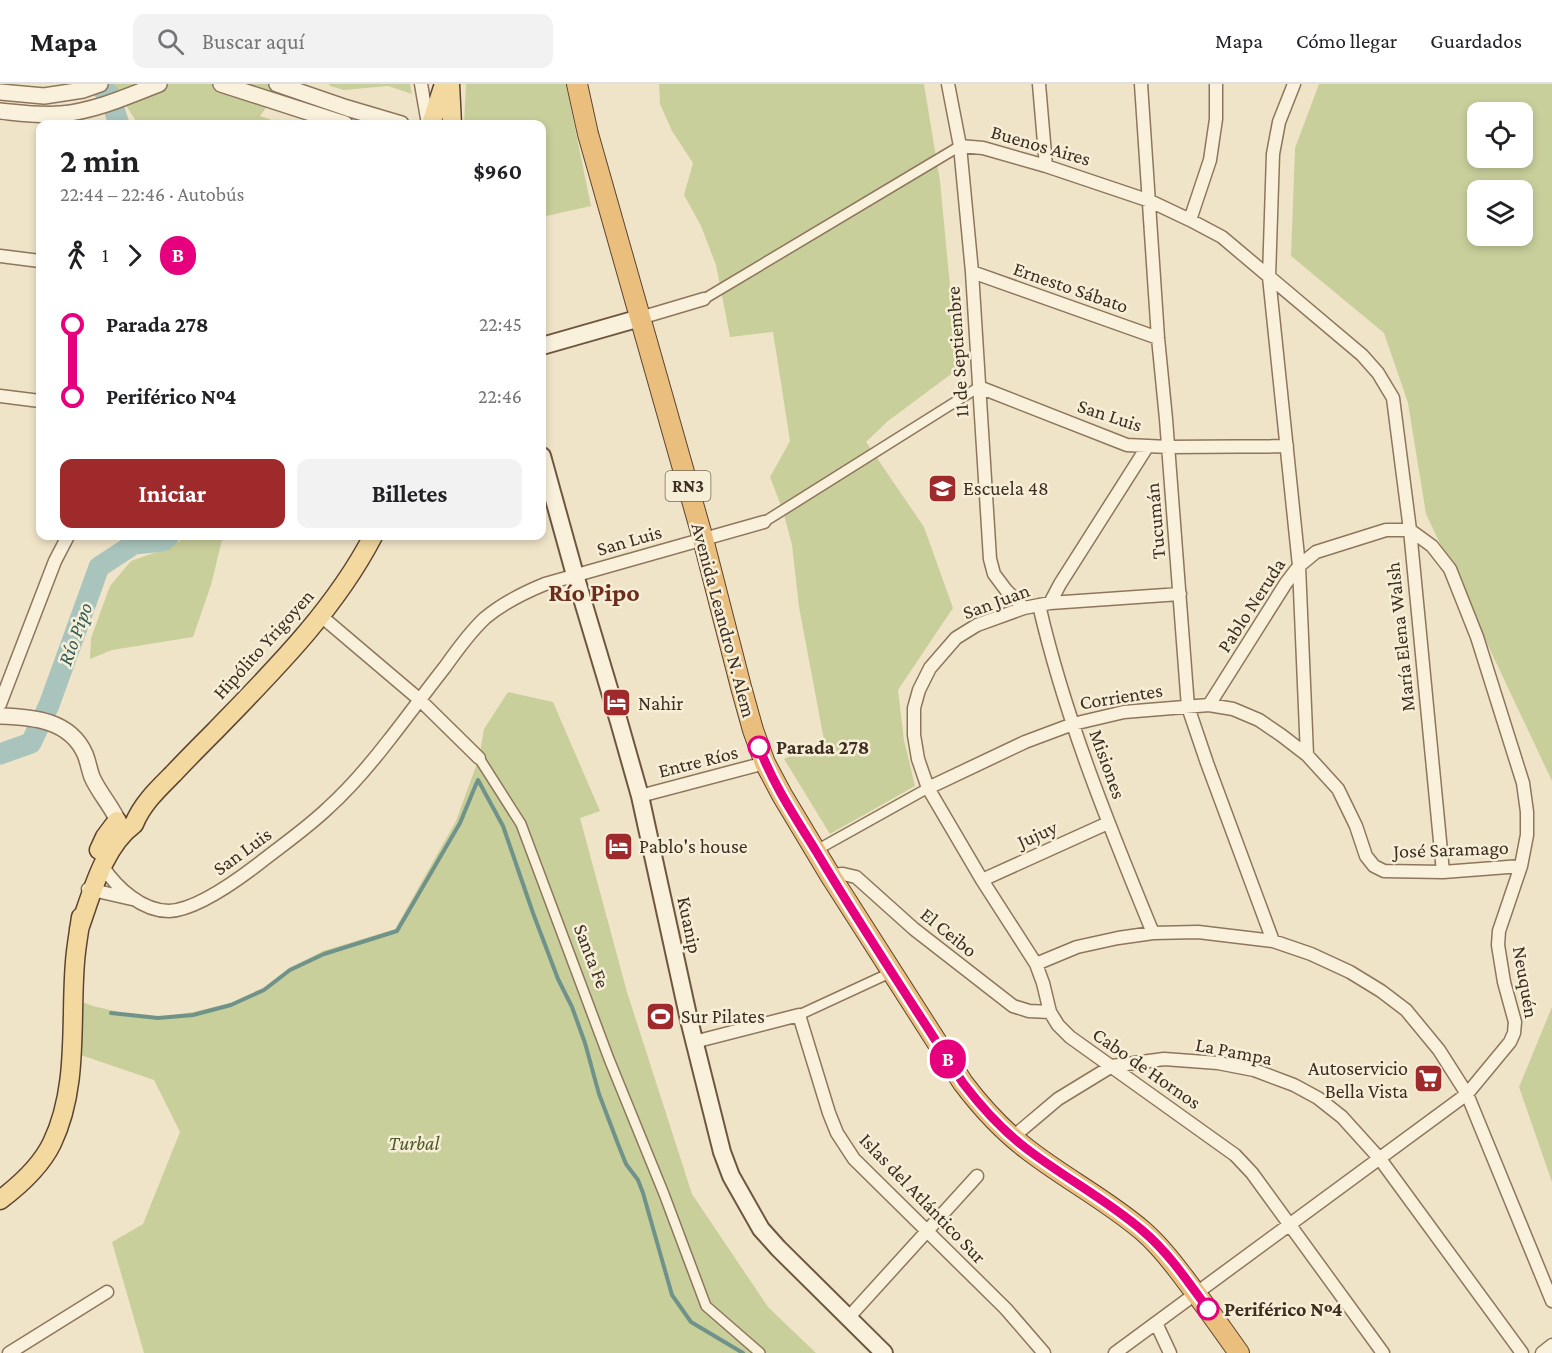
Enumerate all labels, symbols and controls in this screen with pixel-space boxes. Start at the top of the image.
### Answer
search box [133,14,553,68]
icon: search [154,25,187,58]
text: Mapa [30,26,97,57]
text: Buscar aquí [202,29,305,54]
text: Mapa [1215,29,1263,53]
text: Cómo llegar [1296,29,1397,53]
text: Guardados [1430,29,1522,53]
map controls [1467,102,1533,246]
button: locate [1467,102,1533,168]
street label: Buenos Aires [989,120,1093,170]
text: 2 min [60,142,140,179]
text: $960 [474,159,522,184]
button: layers [1467,180,1533,246]
text: 22:44 – 22:46 · Autobús [60,183,244,205]
icon: walk [60,239,93,272]
icon: forward [118,239,151,272]
text: B [172,243,184,267]
text: 1 [102,244,109,266]
street label: Ernesto Sábato [1011,257,1131,317]
street label: 11 de Septiembre [941,286,974,418]
text: Parada 278 [106,312,209,337]
text: 22:45 [479,313,522,335]
text: Periférico Nº4 [106,384,236,409]
text: 22:46 [478,385,522,407]
street label: San Luis [1075,394,1145,436]
button: Iniciar [60,459,285,528]
button: Billetes [297,459,522,528]
road number: RN3 [666,471,710,501]
school or university icon: Escuela 48 [926,472,958,504]
place label: Escuela 48 [963,477,1049,499]
street label: Tucumán [1141,482,1169,560]
street label: San Luis [594,520,664,560]
street label: Avenida Leandro N. Alem [687,520,761,720]
street label: Pablo Neruda [1212,554,1290,656]
street label: María Elena Walsh [1381,561,1419,713]
district label: Río Pipo [548,578,640,607]
street label: San Juan [959,579,1033,624]
street label: Hipólito Yrigoyen [208,585,319,704]
water label: Río Pipo [53,599,97,669]
street label: Corrientes [1078,679,1164,713]
hotel icon: Nahir [601,687,633,719]
place label: Nahir [638,692,683,714]
street label: Misiones [1085,726,1131,802]
marker: Parada 278 [748,736,770,758]
place label: Parada 278 [776,736,869,758]
street label: Entre Ríos [656,740,740,782]
street label: Jujuy [1012,815,1061,854]
street label: San Luis [209,822,276,879]
hotel icon: Pablo's house [602,830,634,862]
place label: Pablo's house [639,835,748,857]
street label: José Saramago [1391,836,1509,863]
street label: Kuanip [672,895,707,956]
street label: El Ceibo [917,903,982,961]
street label: Santa Fe [570,921,614,991]
street label: Neuquén [1508,944,1543,1020]
sports icon: Sur Pilates [644,1000,676,1032]
place label: Sur Pilates [681,1005,765,1027]
street label: Cabo de Hornos [1089,1023,1205,1113]
street label: La Pampa [1194,1033,1274,1070]
line badge: B [928,1040,968,1078]
text: B [942,1047,954,1071]
place label: Autoservicio Bella Vista [1308,1057,1408,1102]
supermarket icon: Autoservicio Bella Vista [1413,1063,1445,1095]
street label: Islas del Atlántico Sur [855,1128,991,1268]
park label: Turbal [389,1132,440,1154]
marker: Periférico Nº4 [1197,1298,1219,1320]
place label: Periférico Nº4 [1224,1298,1343,1320]

